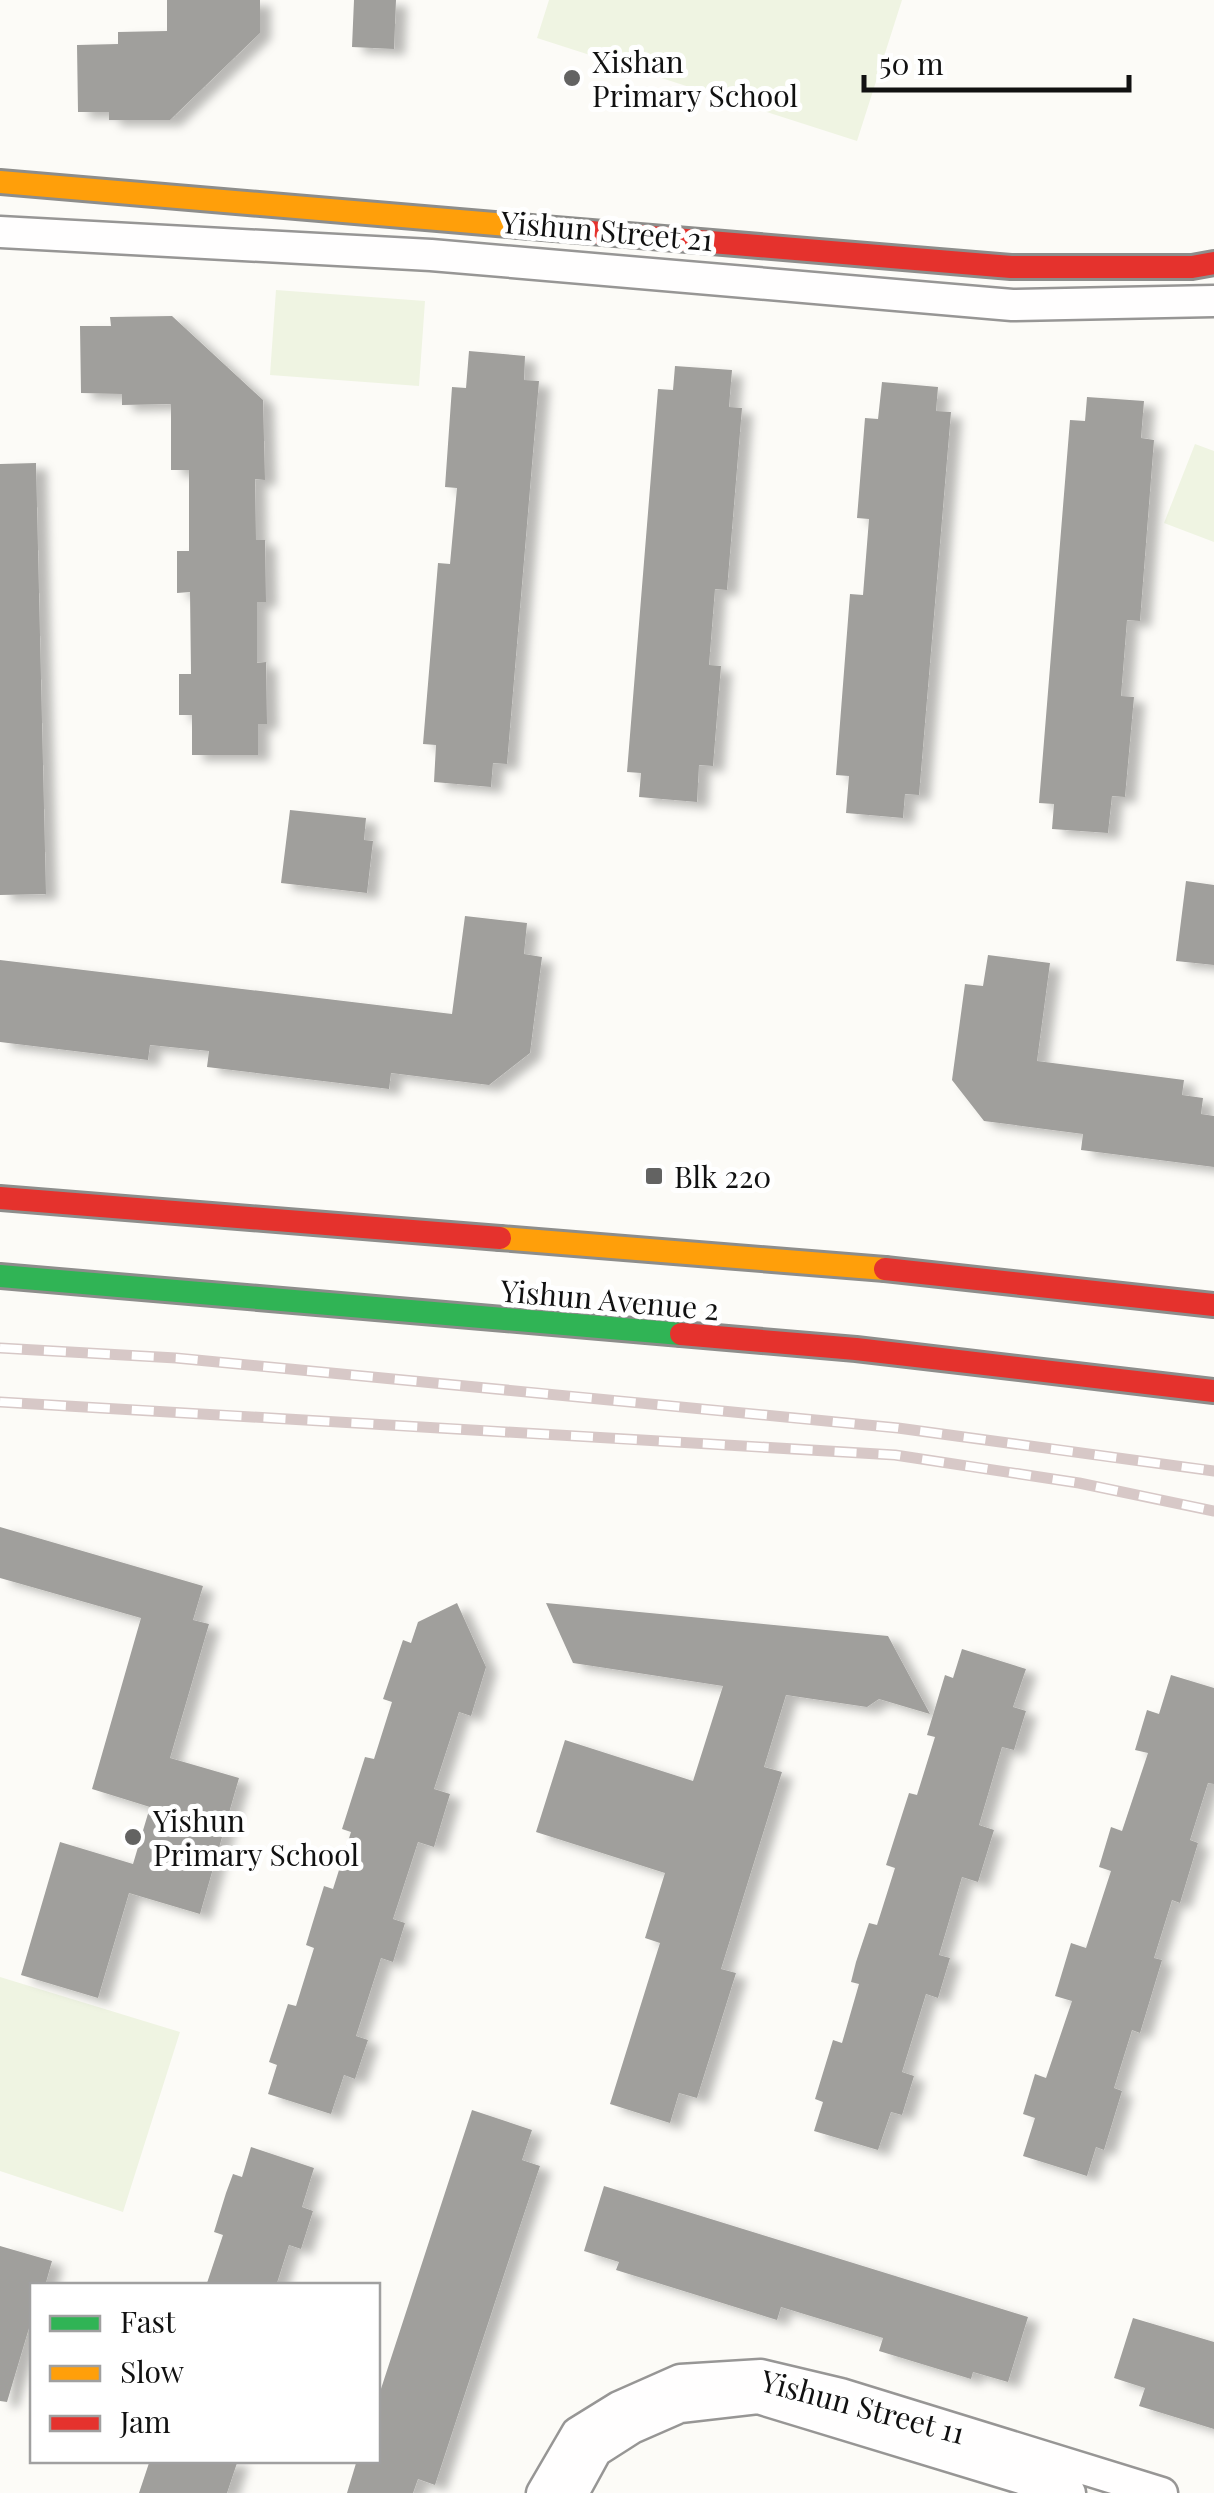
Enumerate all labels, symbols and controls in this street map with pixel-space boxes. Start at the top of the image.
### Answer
scale bar [864,30,1129,92]
place label: Xishan Primary School [592,41,798,115]
text: 50 m [879,43,944,83]
marker: Xishan Primary School [561,67,583,89]
street label: Yishun Street 21 [498,201,715,259]
place label: Blk 220 [674,1156,771,1196]
marker: Blk 220 [643,1165,665,1187]
street label: Yishun Avenue 2 [498,1269,721,1328]
place label: Yishun Primary School [152,1800,359,1874]
marker: Yishun Primary School [122,1826,144,1848]
legend [30,2283,380,2463]
text: Fast [120,2301,176,2341]
text: Slow [120,2351,185,2391]
street label: Yishun Street 11 [756,2359,969,2452]
text: Jam [119,2401,171,2441]

